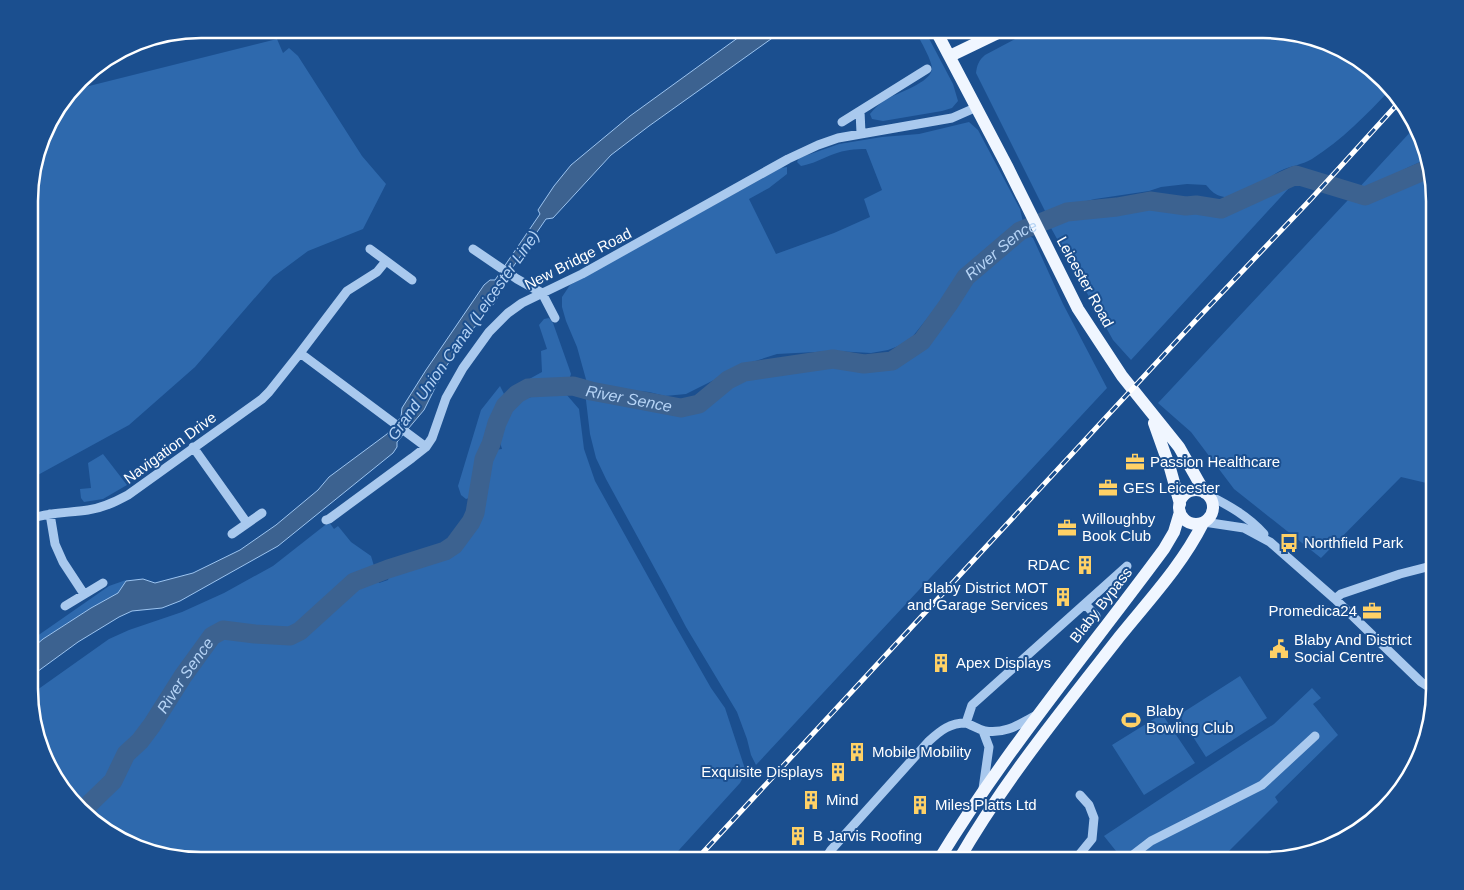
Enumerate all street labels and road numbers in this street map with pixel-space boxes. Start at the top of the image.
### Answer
street label: New Bridge Road [522,224,634,293]
street label: Leicester Road [1054,234,1117,330]
street label: Navigation Drive [120,408,219,487]
street label: Blaby Bypass [1066,564,1135,646]

